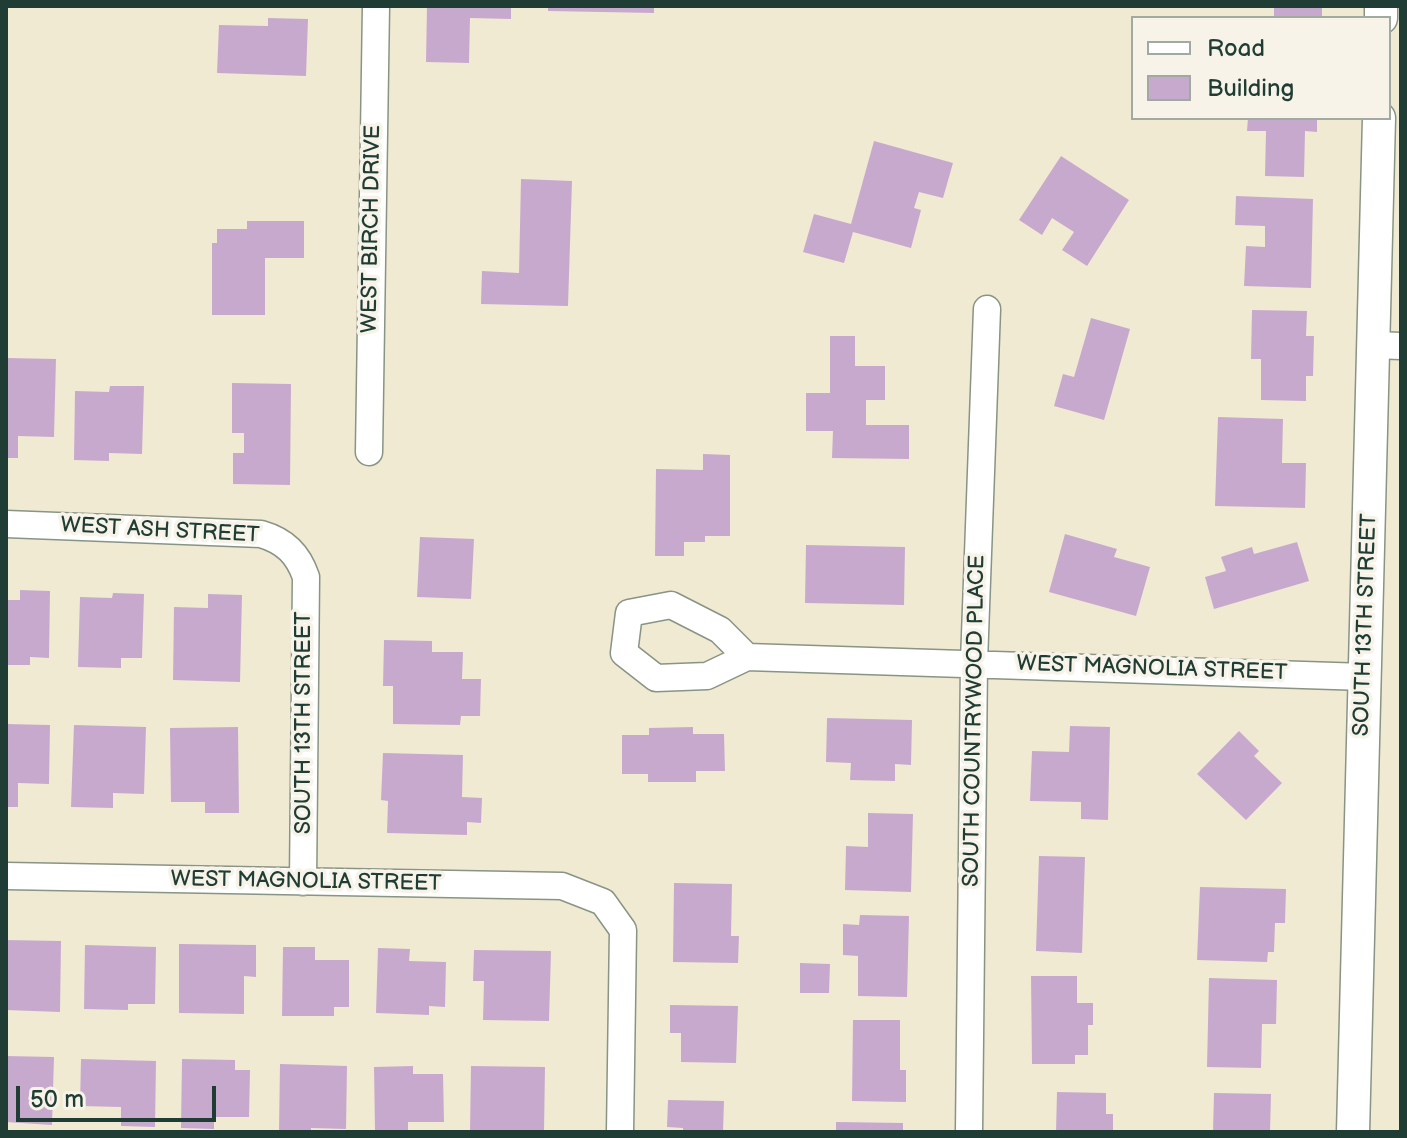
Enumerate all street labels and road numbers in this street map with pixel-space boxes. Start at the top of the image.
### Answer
street label: WEST BIRCH DRIVE [357,125,387,333]
street label: WEST ASH STREET [60,513,260,549]
street label: SOUTH 13TH STREET [1349,513,1383,737]
street label: SOUTH COUNTRYWOOD PLACE [959,555,991,887]
street label: SOUTH 13TH STREET [291,612,317,834]
street label: WEST MAGNOLIA STREET [1016,651,1288,687]
street label: WEST MAGNOLIA STREET [170,866,442,898]

